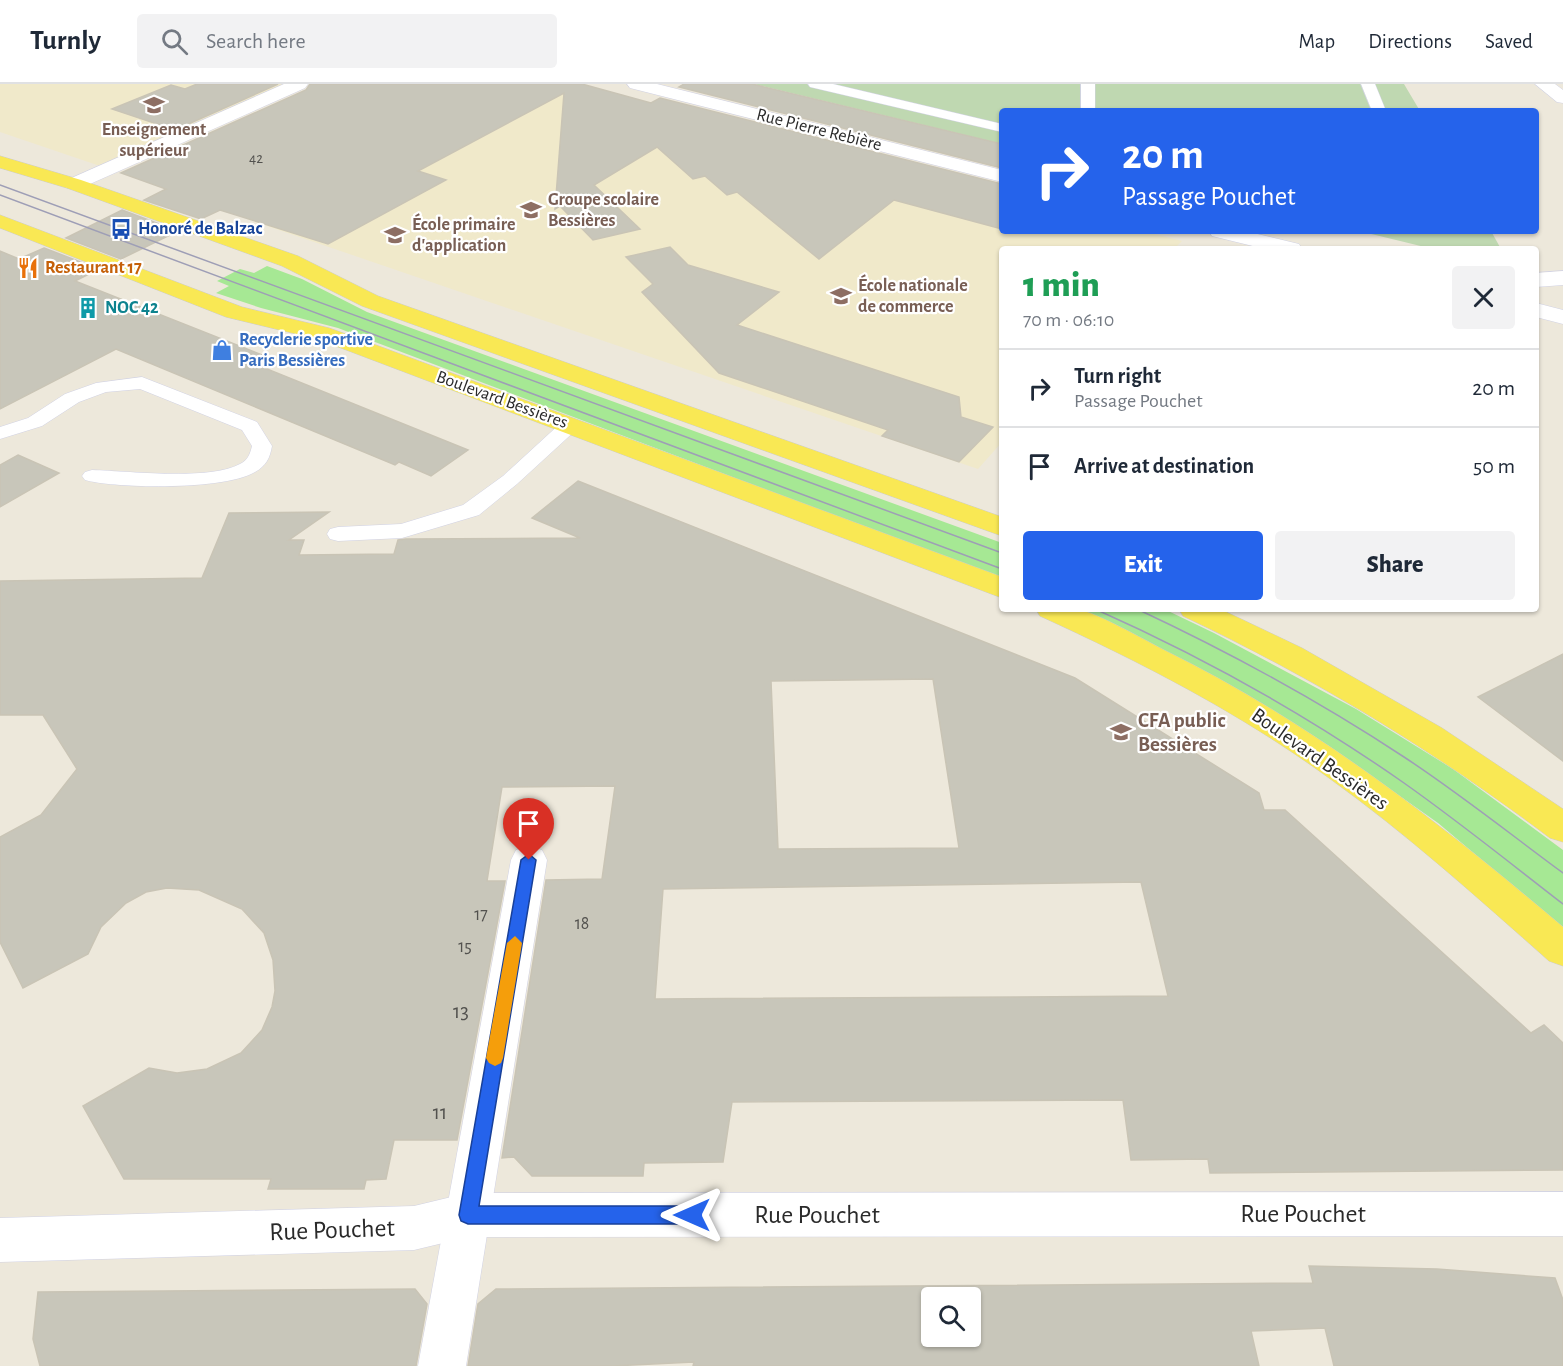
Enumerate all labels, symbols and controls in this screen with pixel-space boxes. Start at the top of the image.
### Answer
search box [137,14,557,68]
icon: search [158,25,191,58]
text: Turnly [30,27,101,55]
text: Search here [206,30,306,52]
text: Map [1299,31,1335,52]
text: Directions [1368,31,1452,52]
text: Saved [1485,31,1533,52]
school or university icon: Enseignement supérieur [142,93,166,117]
street label: Rue Pierre Rebière [754,106,884,154]
place label: Enseignement supérieur [102,121,206,160]
icon: right [1023,132,1101,210]
text: 20 m [1122,134,1204,176]
house number: 42 [249,151,263,166]
text: Passage Pouchet [1122,183,1296,210]
place label: Groupe scolaire Bessières [548,191,659,230]
school or university icon: Groupe scolaire Bessières [519,198,543,222]
place label: École primaire d'application [412,213,515,255]
bus stop icon: Honoré de Balzac [109,217,133,241]
place label: Honoré de Balzac [138,220,263,238]
school or university icon: École primaire d'application [383,223,407,247]
restaurant icon: Restaurant 17 [16,256,40,280]
place label: Restaurant 17 [45,259,142,277]
button: close [1452,266,1515,329]
text: 1 min [1023,267,1100,303]
place label: École nationale de commerce [858,274,968,316]
school or university icon: École nationale de commerce [829,284,853,308]
building icon: NOC 42 [76,296,100,320]
place label: NOC 42 [105,299,159,317]
text: 70 m · 06:10 [1023,310,1114,330]
place label: Recyclerie sportive Paris Bessières [239,331,373,370]
shop icon: Recyclerie sportive Paris Bessières [210,338,234,362]
text: Turn right [1074,365,1161,387]
street label: Boulevard Bessières [434,368,570,432]
icon: right [1023,372,1056,405]
text: 20 m [1472,377,1515,399]
text: Passage Pouchet [1074,391,1203,411]
icon: arrive [1023,450,1056,483]
text: Arrive at destination [1074,455,1254,477]
text: 50 m [1473,455,1515,477]
button: Exit [1023,531,1263,600]
button: Share [1275,531,1515,600]
street label: Boulevard Bessières [1248,704,1392,814]
place label: CFA public Bessières [1138,710,1226,755]
school or university icon: CFA public Bessières [1109,720,1133,744]
pin [503,798,554,860]
icon: arrive [512,807,545,840]
house number: 17 [474,906,488,924]
house number: 18 [575,915,589,933]
house number: 15 [458,938,472,956]
house number: 13 [453,1001,469,1022]
house number: 11 [433,1102,447,1123]
position arrow [660,1183,724,1247]
street label: Rue Pouchet [1240,1201,1366,1227]
street label: Rue Pouchet [754,1202,880,1228]
street label: Rue Pouchet [269,1215,395,1245]
map controls [921,1287,981,1347]
button: search [921,1287,981,1347]

